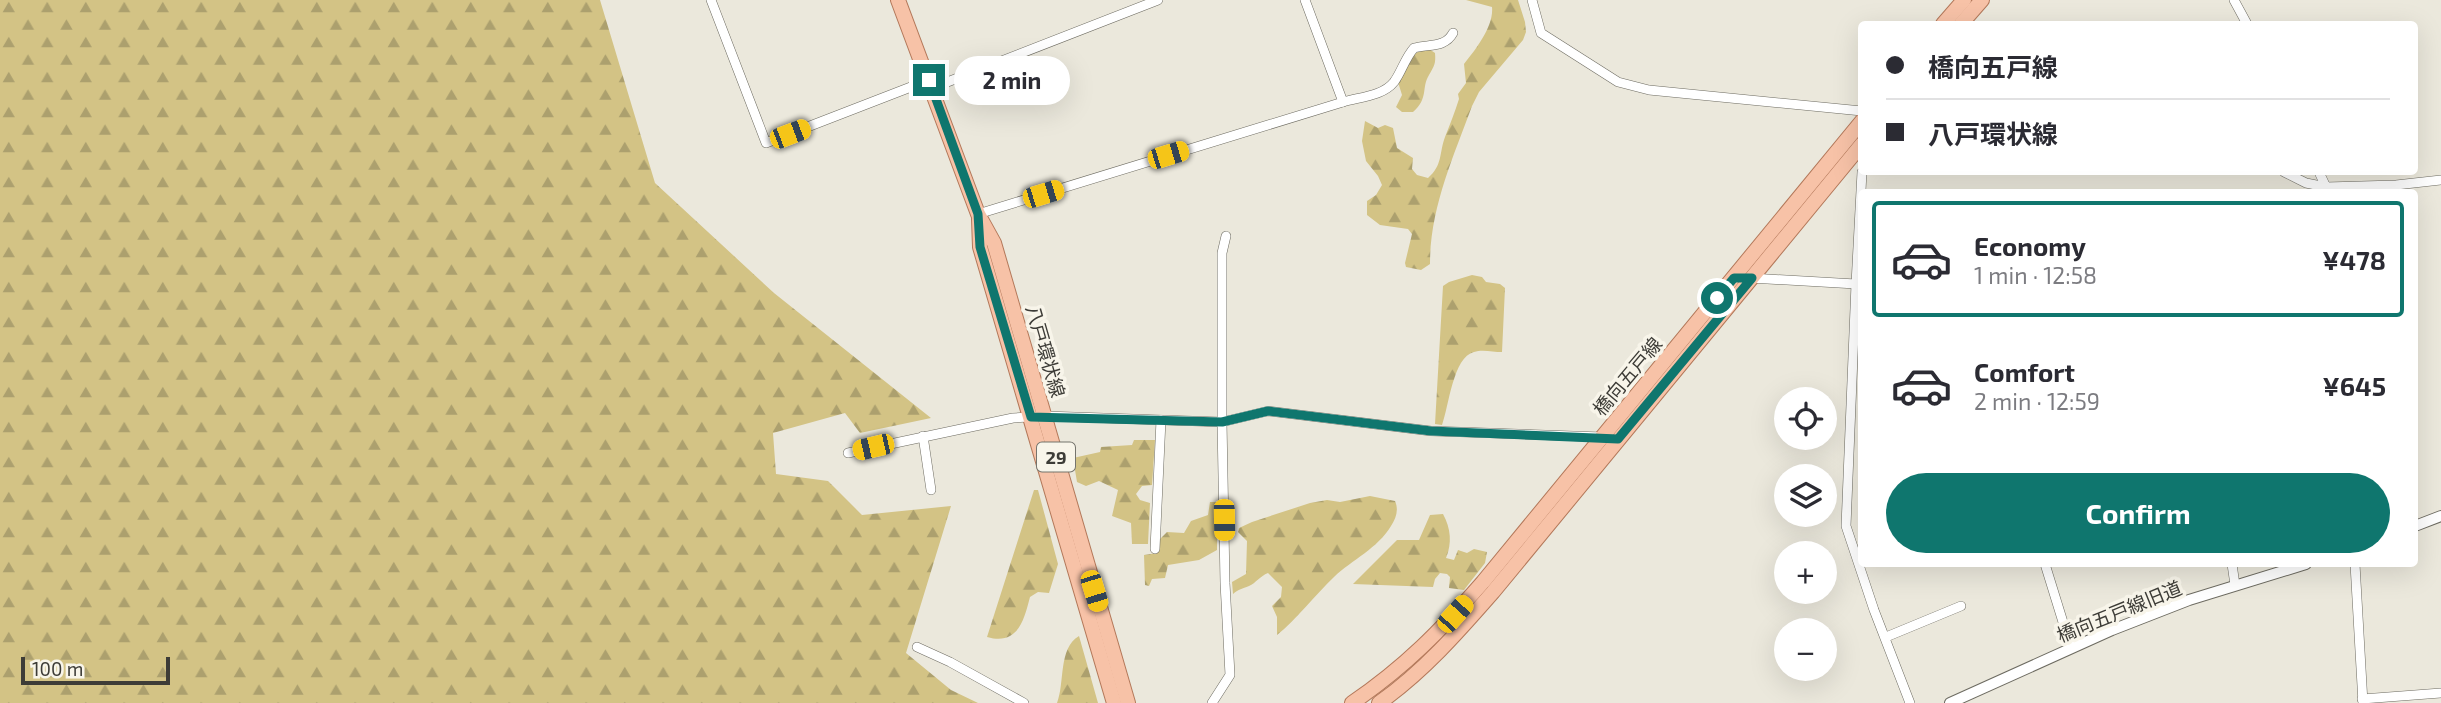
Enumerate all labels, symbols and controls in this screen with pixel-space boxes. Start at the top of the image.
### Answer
text: 橋向五戸線 [1928,51,2058,82]
callout: 2 min [954,56,1069,104]
route end [913,64,945,96]
text: 2 min [983,66,1041,94]
car [767,117,814,151]
text: 八戸環状線 [1928,118,2058,149]
car [1145,139,1192,171]
car [1020,178,1067,210]
icon: car [1890,228,1953,291]
text: Economy [1974,230,2086,261]
text: ¥478 [2322,244,2386,275]
text: 1 min · 12:58 [1974,261,2097,289]
route start [1701,282,1733,314]
street label: 八戸環状線 [1022,302,1070,400]
street label: 橋向五戸線 [1588,332,1666,420]
icon: car [1890,354,1953,417]
text: Comfort [1974,356,2075,387]
text: ¥645 [2322,370,2386,401]
map controls [1774,387,1837,681]
button: locate [1774,387,1837,450]
text: 2 min · 12:59 [1974,387,2100,415]
car [851,432,896,462]
road number: 29 [1037,443,1075,472]
button: layers [1774,464,1837,527]
button: Confirm [1886,473,2390,553]
car [1214,499,1235,541]
button: + [1774,541,1837,604]
car [1078,568,1111,614]
street label: 橋向五戸線旧道 [2053,575,2185,647]
car [1434,591,1477,637]
button: − [1774,618,1837,681]
scale bar [21,654,170,686]
text: 100 m [32,657,83,680]

